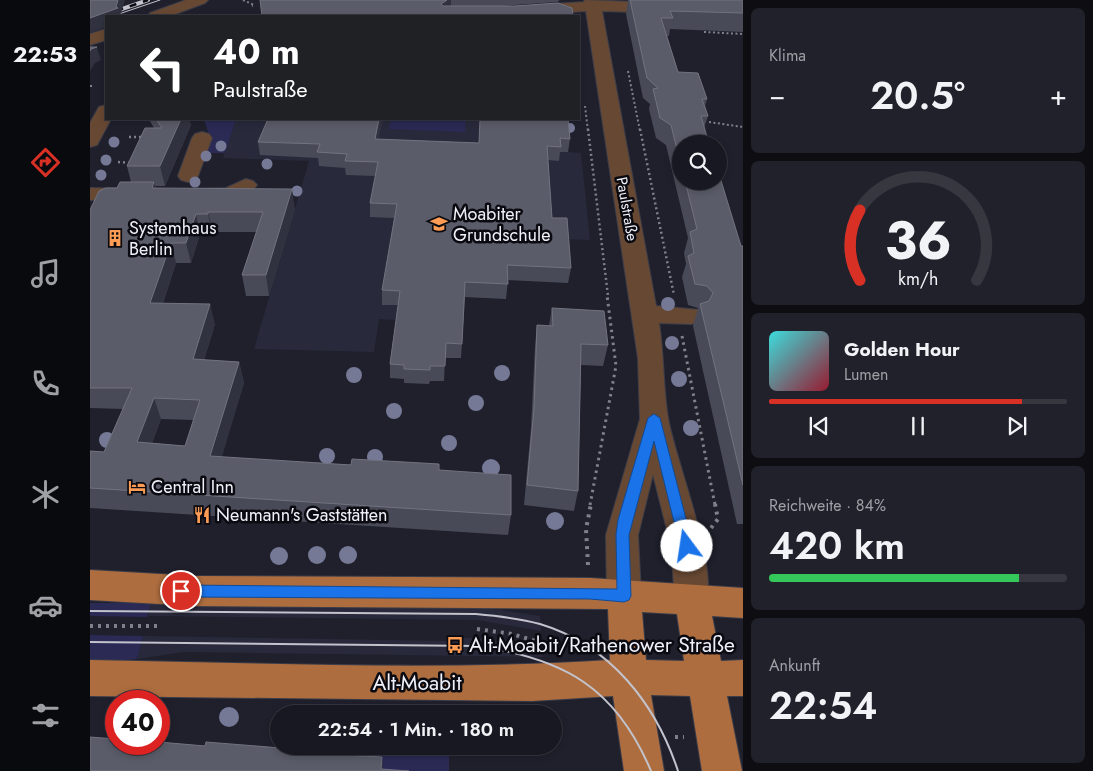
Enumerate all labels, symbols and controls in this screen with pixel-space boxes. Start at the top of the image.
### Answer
text: 40 m [213,27,300,77]
icon: left [130,35,195,100]
text: 22:53 [13,38,77,70]
text: Klima [769,44,806,67]
text: 20.5° [870,68,965,123]
text: Paulstraße [213,73,308,105]
text: − [769,75,786,116]
text: + [1050,75,1067,116]
map controls [672,135,727,190]
button: search [672,135,727,190]
icon: directions [28,145,63,180]
street label: Paulstraße [611,175,643,243]
place label: Moabiter Grundschule [453,201,550,248]
text: 36 [884,203,952,279]
school or university icon: Moabiter Grundschule [429,214,449,234]
place label: Systemhaus Berlin [129,215,216,262]
building icon: Systemhaus Berlin [105,228,125,248]
icon: music [28,256,63,291]
text: km/h [898,266,938,292]
text: Golden Hour [844,336,960,363]
text: Lumen [844,363,888,386]
icon: phone [28,366,63,401]
icon: previous [805,412,833,440]
icon: pause [904,412,932,440]
icon: next [1003,412,1031,440]
place label: Central Inn [151,474,234,500]
icon: climate [28,477,63,512]
hotel icon: Central Inn [127,477,147,497]
text: Reichweite · 84% [769,494,886,517]
place label: Neumann's Gaststätten [216,502,388,528]
restaurant icon: Neumann's Gaststätten [192,505,212,525]
text: 420 km [769,518,905,573]
position arrow [660,519,712,571]
pin [160,570,202,612]
icon: arrive [167,577,195,605]
icon: car [28,588,63,623]
place label: Alt-Moabit/Rathenower Straße [469,630,735,660]
bus stop icon: Alt-Moabit/Rathenower Straße [445,635,465,655]
text: Ankunft [769,654,820,677]
street label: Alt-Moabit [372,668,462,698]
text: 22:54 [769,678,878,733]
speed limit sign: 40 [105,690,170,755]
icon: filters [28,698,63,733]
text: 22:54 · 1 Min. · 180 m [318,716,514,743]

